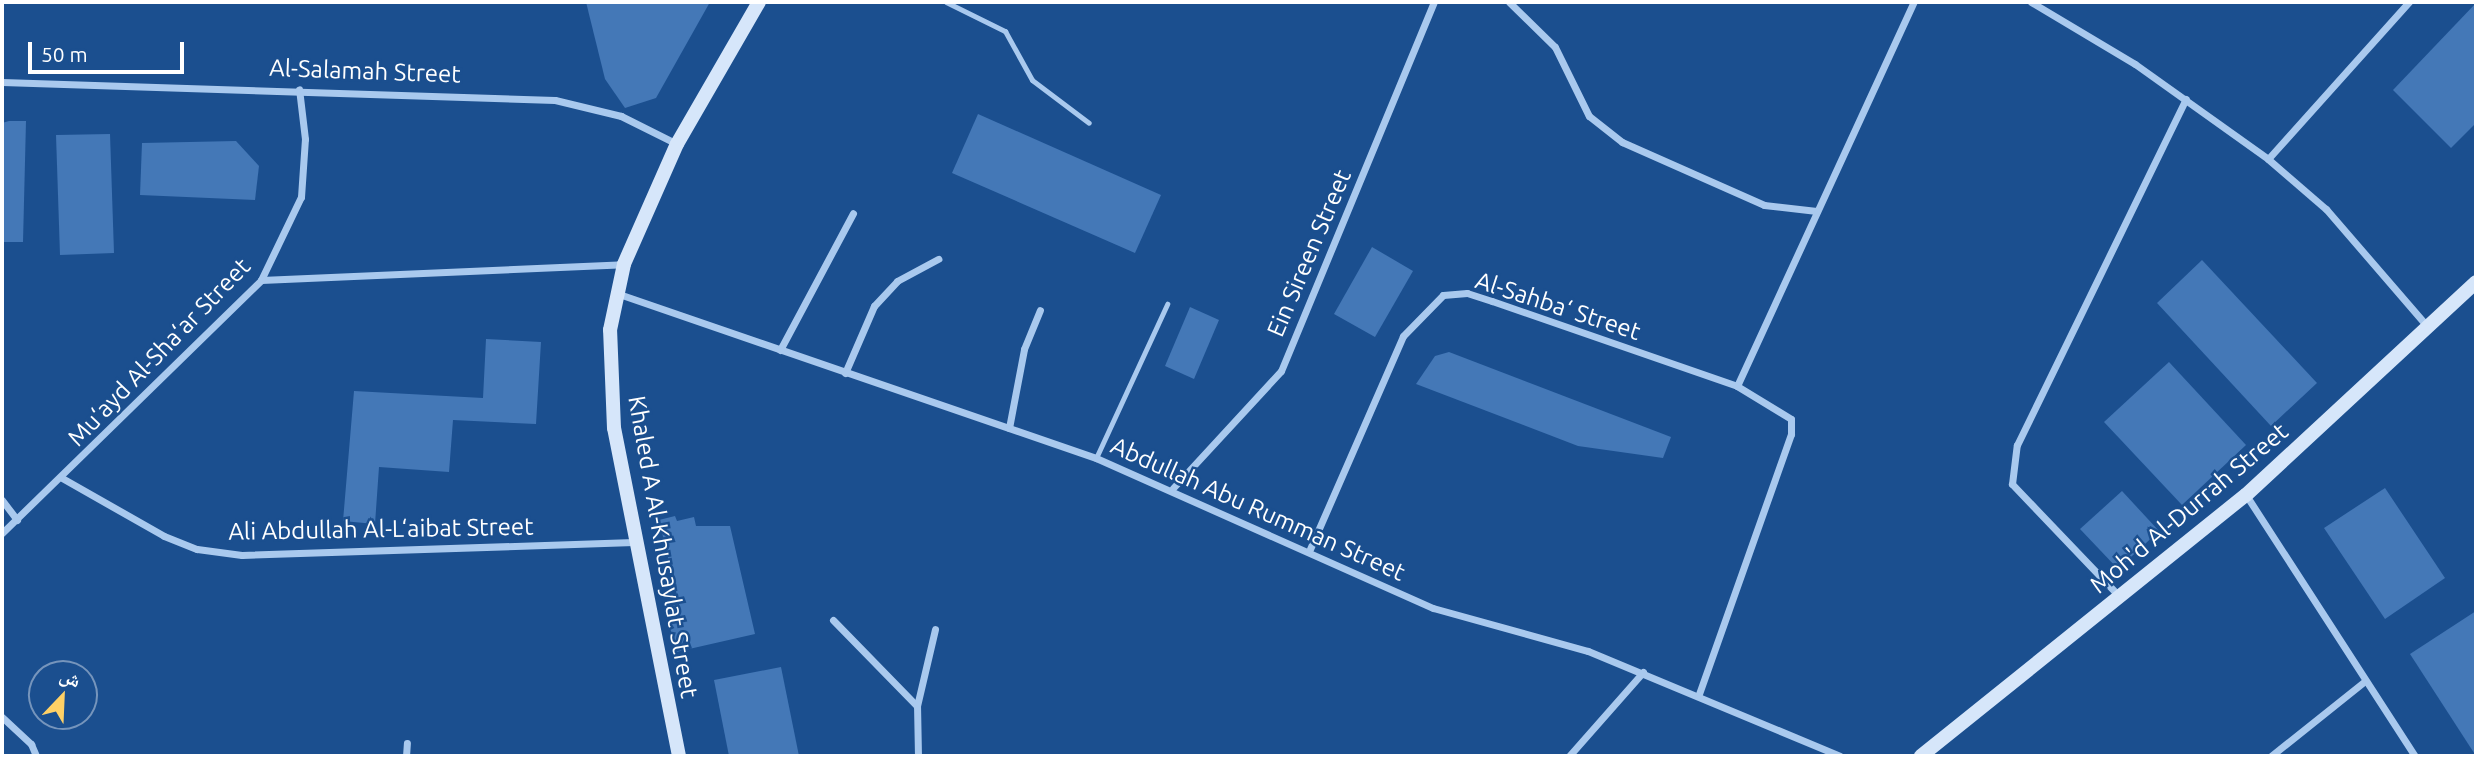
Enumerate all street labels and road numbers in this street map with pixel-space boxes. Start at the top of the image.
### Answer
street label: Al-Salamah Street [269,53,461,89]
street label: Ein Sireen Street [1261,165,1357,341]
street label: Mu‘ayd Al-Sha‘ar Street [62,252,256,452]
street label: Al-Sahba‘ Street [1472,266,1644,346]
street label: Khaled A Al-Khusaylat Street [622,394,704,700]
street label: Moh'd Al-Durrah Street [2084,417,2294,599]
street label: Abdullah Abu Rumman Street [1106,431,1410,587]
street label: Ali Abdullah Al-L‘aibat Street [228,512,534,546]

